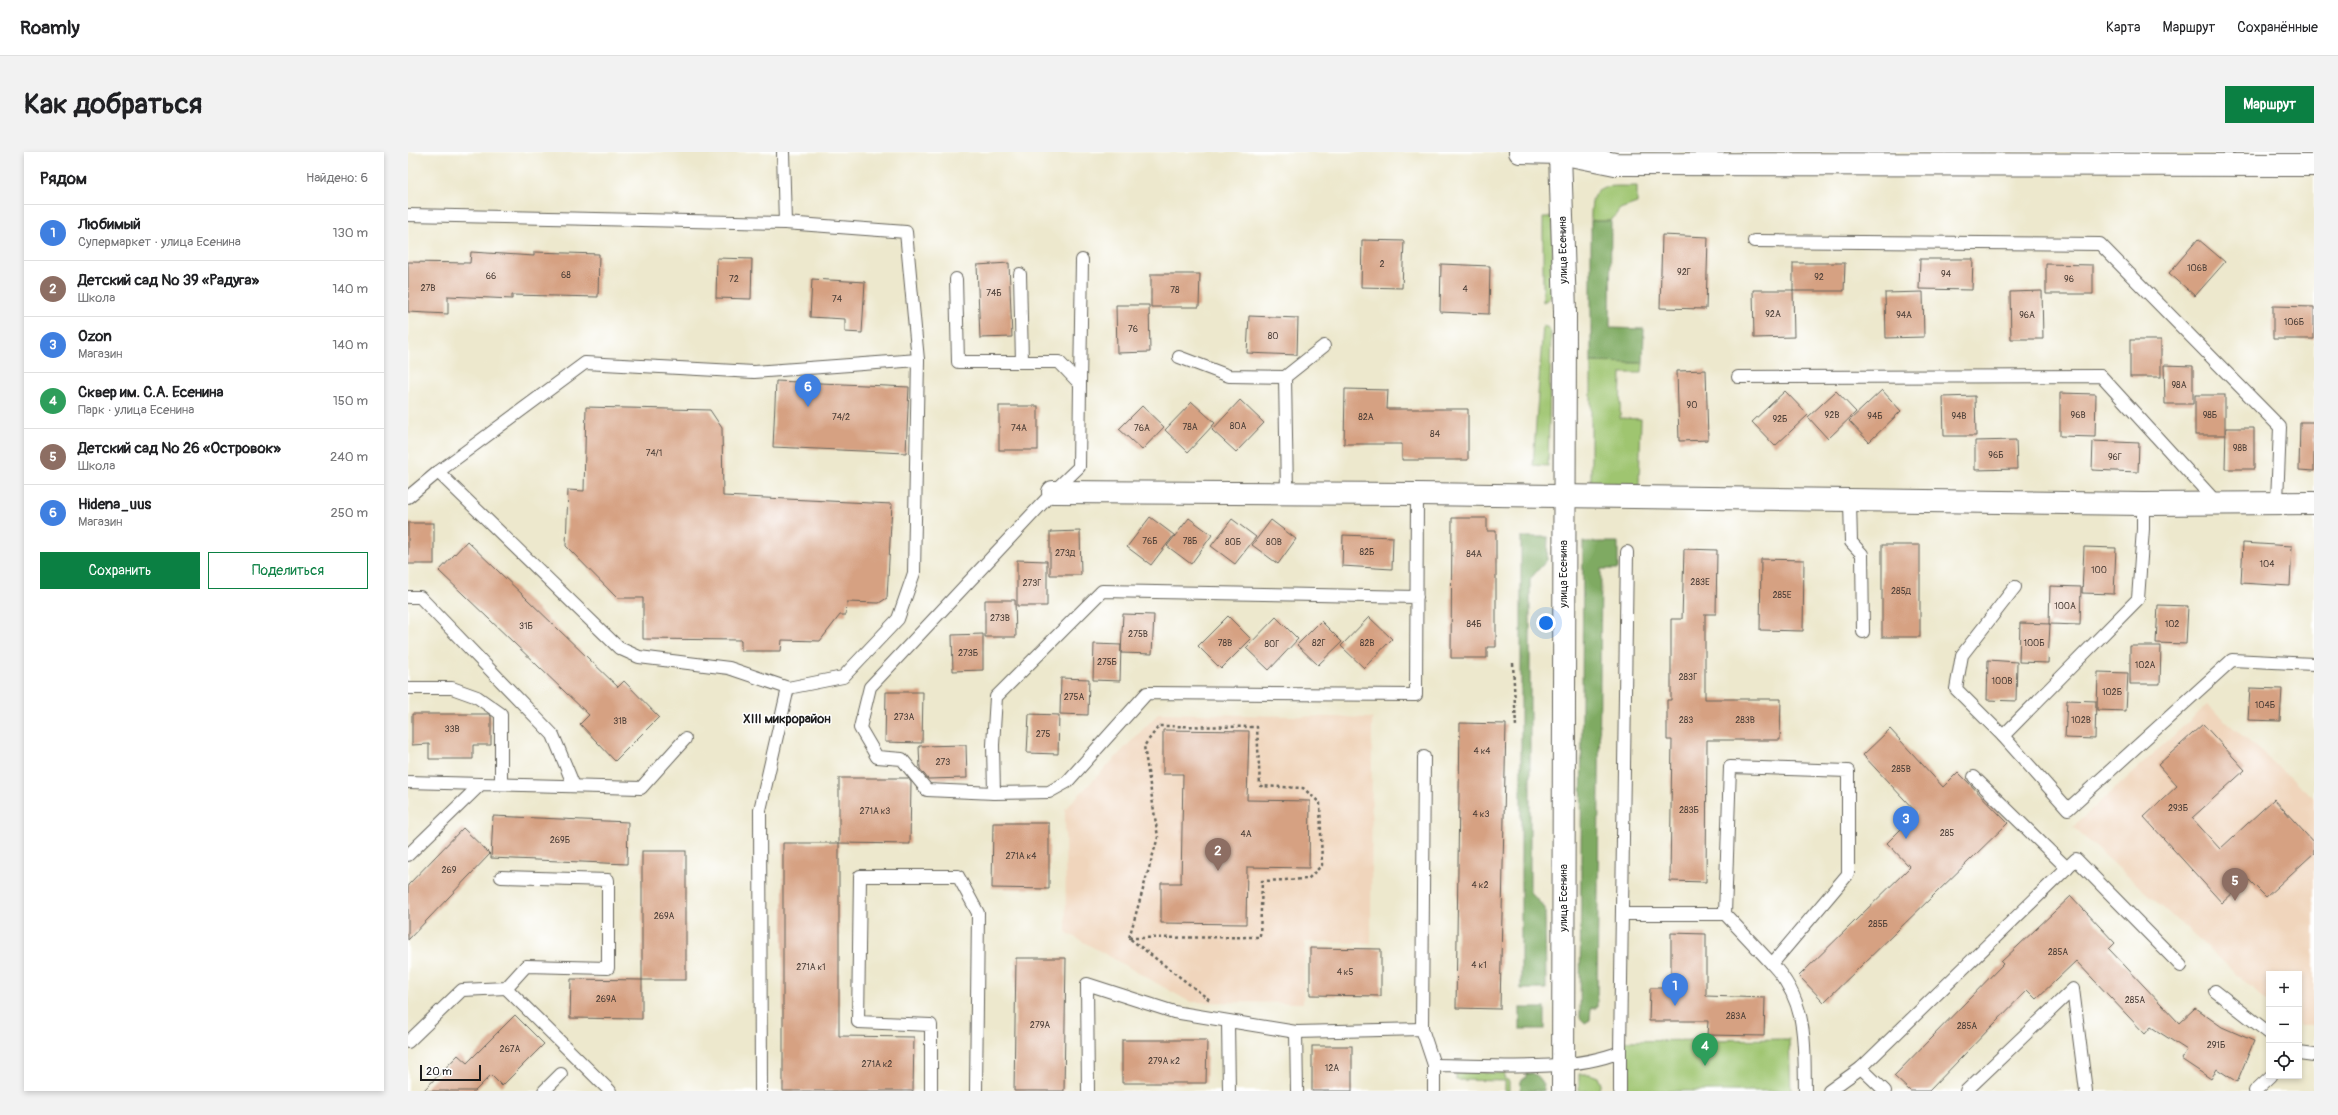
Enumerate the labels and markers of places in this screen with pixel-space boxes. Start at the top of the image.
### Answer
pin: 6 [795,374,821,407]
pin: 3 [1893,806,1919,839]
pin: 2 [1205,838,1231,871]
pin: 5 [2222,868,2248,901]
pin: 1 [1662,973,1688,1006]
pin: 4 [1692,1033,1718,1066]

